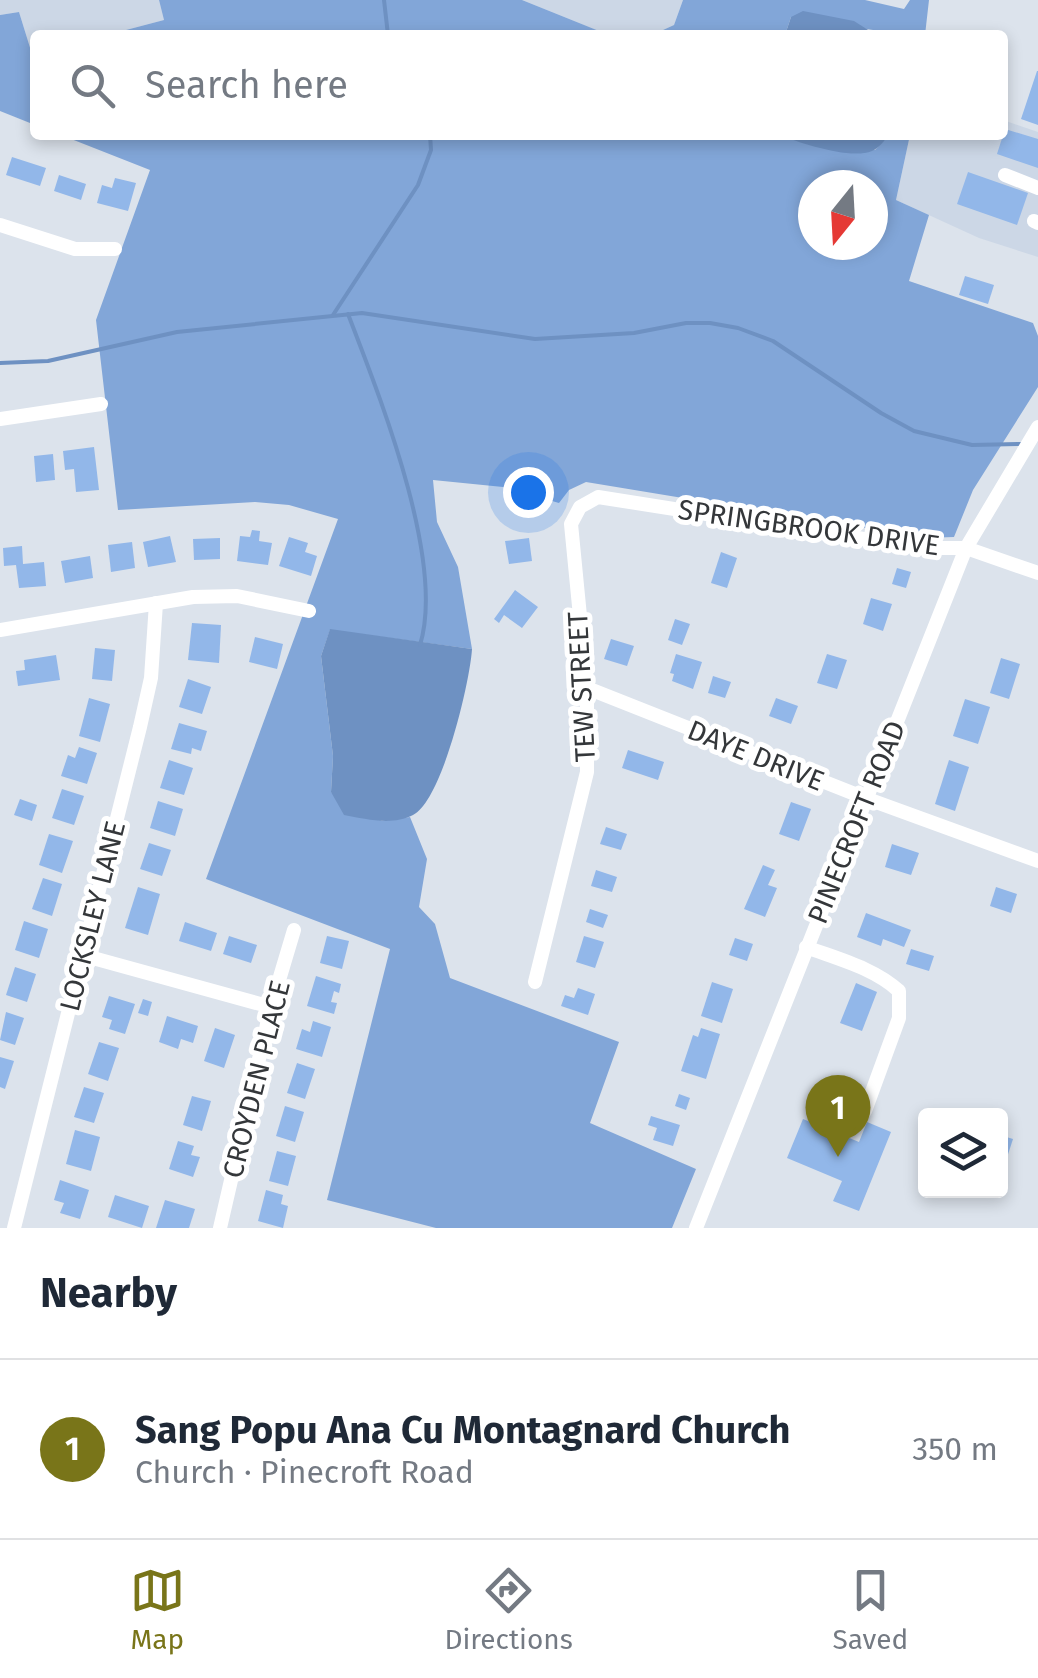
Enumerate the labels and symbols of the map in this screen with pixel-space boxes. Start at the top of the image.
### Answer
north arrow [798,170,888,260]
your location [503,467,554,518]
street label: SPRINGBROOK DRIVE [676,493,942,562]
street label: TEW STREET [561,610,602,763]
street label: DAYE DRIVE [683,713,829,798]
street label: PINECROFT ROAD [801,716,912,928]
street label: LOCKSLEY LANE [53,818,132,1015]
street label: CROYDEN PLACE [216,977,297,1181]
pin: 1 [806,1074,870,1157]

